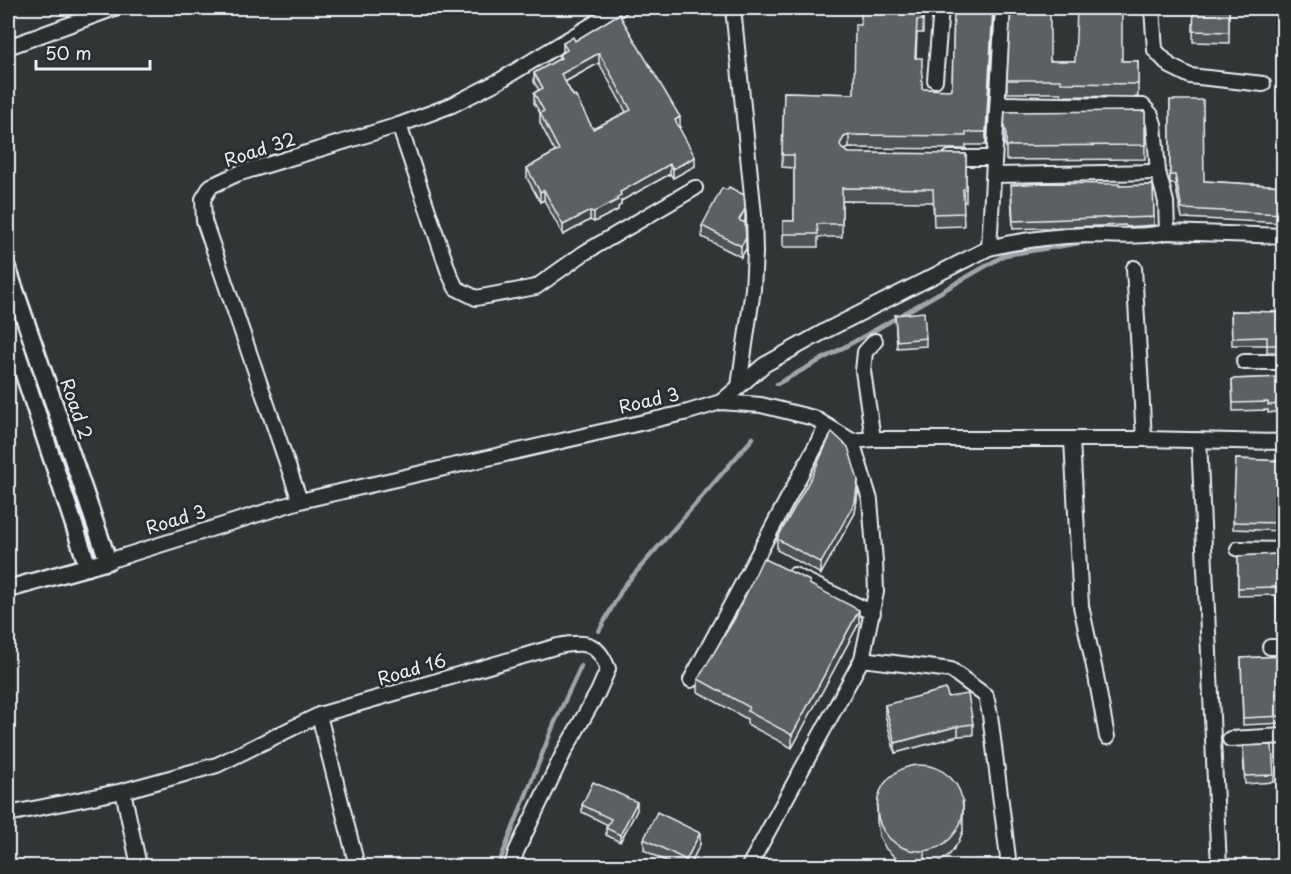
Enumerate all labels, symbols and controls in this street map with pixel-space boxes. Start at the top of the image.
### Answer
scale bar [36,33,150,71]
text: 50 m [45,39,92,66]
street label: Road 32 [220,124,299,173]
street label: Road 2 [54,374,100,443]
street label: Road 3 [616,379,682,420]
street label: Road 3 [142,497,209,540]
street label: Road 16 [374,646,449,691]

